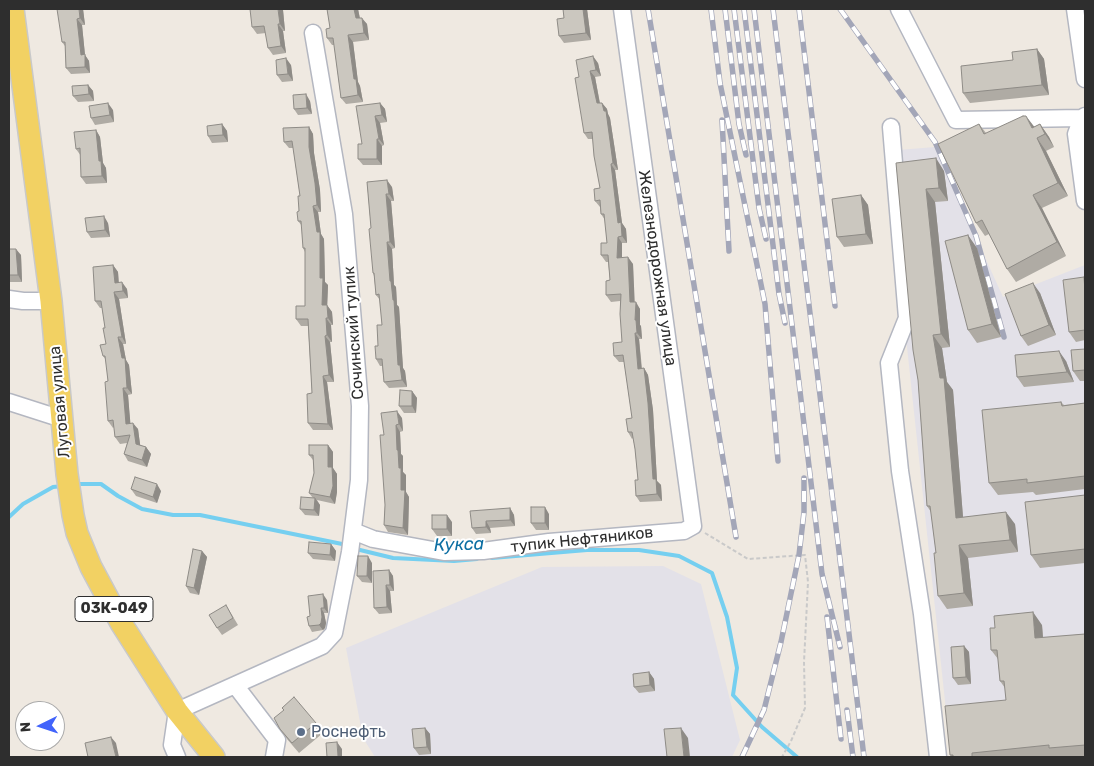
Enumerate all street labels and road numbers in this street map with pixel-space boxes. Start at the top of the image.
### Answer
street label: Железнодорожная улица [634,169,680,367]
street label: Сочинский тупик [340,266,368,400]
street label: Луговая улица [46,345,74,459]
street label: тупик Нефтяников [510,523,654,557]
road number: 03К-049 [75,596,153,622]

